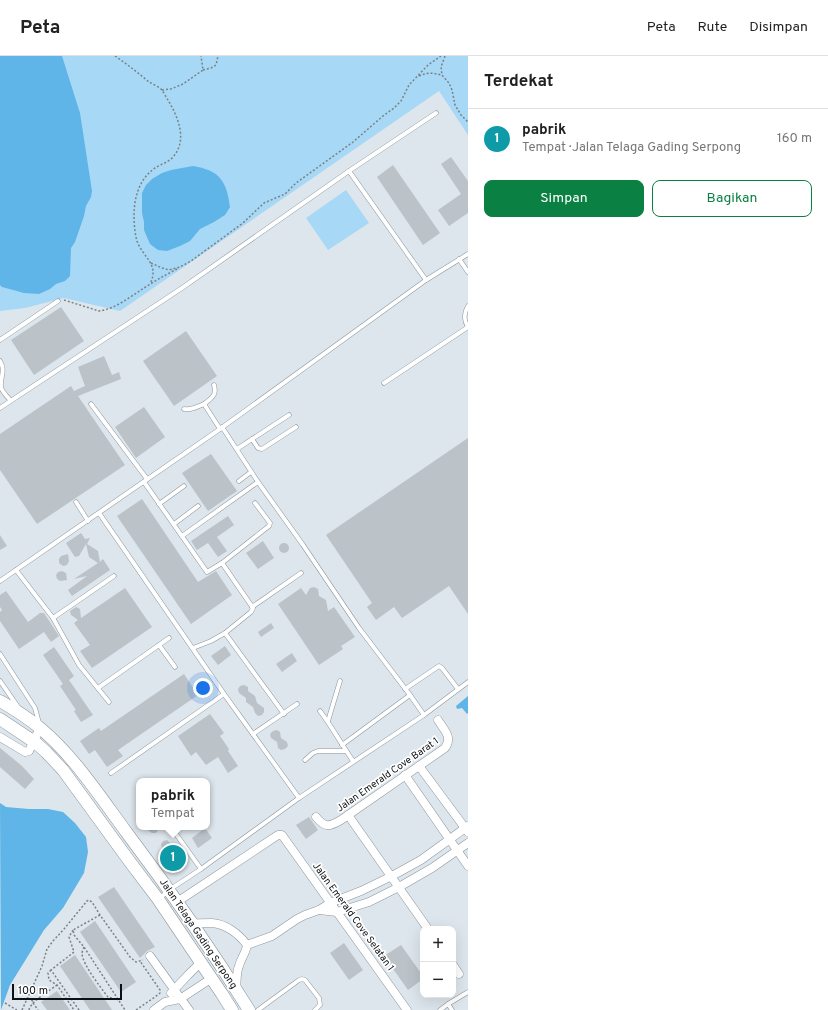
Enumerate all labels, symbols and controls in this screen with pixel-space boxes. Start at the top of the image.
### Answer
text: Peta [20,16,60,40]
text: Peta [647,19,676,36]
text: Rute [698,19,727,36]
text: Disimpan [749,19,808,36]
text: Terdekat [484,71,553,93]
text: pabrik [522,121,566,140]
text: 1 [494,131,500,147]
text: 160 m [777,131,812,147]
text: Tempat · Jalan Telaga Gading Serpong [522,140,741,156]
button: Simpan [484,180,644,217]
button: Bagikan [652,180,812,217]
your location [193,678,213,698]
street label: Jalan Emerald Cove Barat 1 [334,735,442,815]
popup [136,778,210,830]
text: pabrik [151,787,195,806]
text: Tempat [151,806,195,822]
pin: 1 [160,843,186,873]
street label: Jalan Emerald Cove Selatan 1 [309,860,397,974]
street label: Jalan Telaga Gading Serpong [156,876,240,992]
map controls [420,926,456,998]
button: + [420,926,456,962]
button: − [420,962,456,998]
scale bar [12,982,122,1001]
text: 100 m [18,984,48,998]

